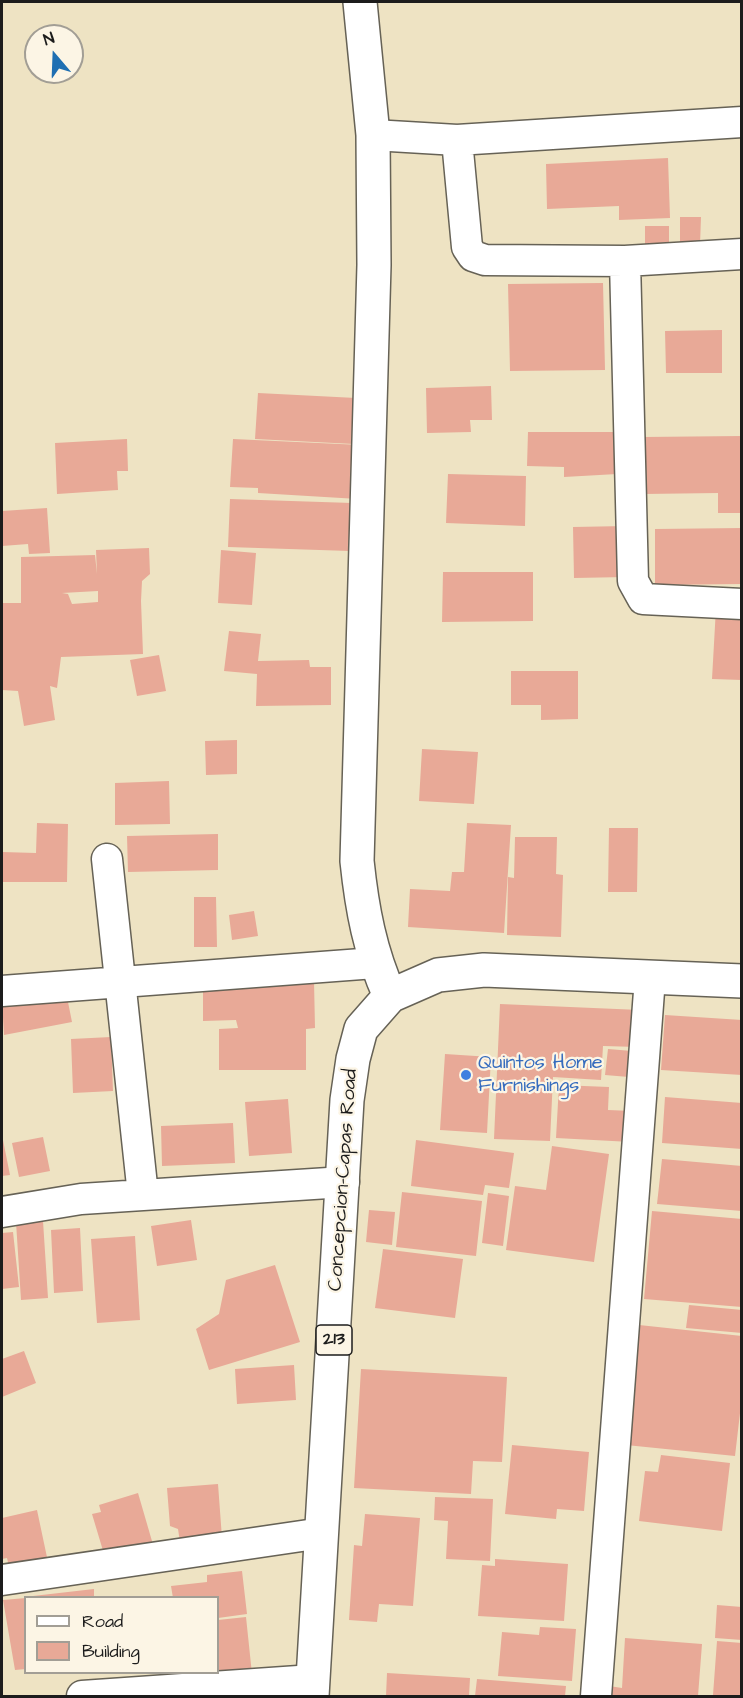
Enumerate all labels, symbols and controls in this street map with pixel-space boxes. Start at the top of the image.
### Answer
north arrow [24,24,84,84]
text: N [40,27,57,51]
place label: Quintos Home Furnishings [478,1052,603,1099]
street label: Concepcion-Capas Road [324,1068,364,1292]
marker: Quintos Home Furnishings [459,1068,473,1082]
road number: 213 [316,1325,352,1355]
legend [24,1596,219,1674]
text: Road [82,1609,123,1634]
text: Building [82,1639,140,1664]

